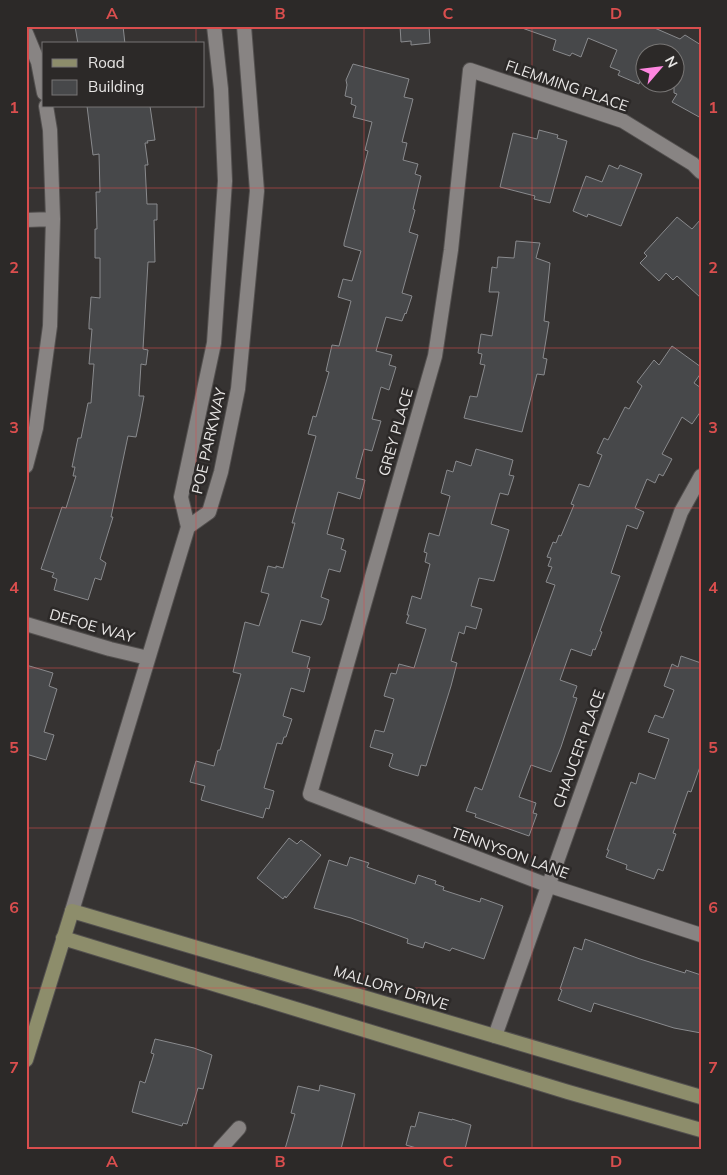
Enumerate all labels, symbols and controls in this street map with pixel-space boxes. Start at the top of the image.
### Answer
text: A [106,3,118,23]
text: B [274,3,286,23]
text: C [443,3,454,23]
text: D [610,3,622,23]
legend [42,42,205,108]
north arrow [634,42,684,92]
text: Road [88,53,125,72]
text: N [661,53,682,71]
street label: FLEMMING PLACE [503,56,631,116]
text: Building [88,77,144,96]
text: 1 [9,97,19,117]
text: 1 [708,97,718,117]
text: 2 [9,257,19,277]
text: 2 [708,257,718,277]
street label: POE PARKWAY [187,385,230,496]
street label: GREY PLACE [374,386,417,478]
text: 3 [9,417,19,437]
text: 3 [708,417,718,437]
text: 4 [9,577,19,597]
text: 4 [708,577,718,597]
street label: DEFOE WAY [47,604,138,647]
street label: CHAUCER PLACE [548,687,609,811]
text: 5 [9,737,19,757]
text: 5 [708,737,718,757]
street label: TENNYSON LANE [449,822,572,883]
text: 6 [9,897,19,917]
text: 6 [708,897,718,917]
street label: MALLORY DRIVE [331,961,451,1014]
text: 7 [9,1057,19,1077]
text: 7 [708,1057,718,1077]
text: A [106,1151,118,1171]
text: B [274,1151,286,1171]
text: C [443,1151,454,1171]
text: D [610,1151,622,1171]

